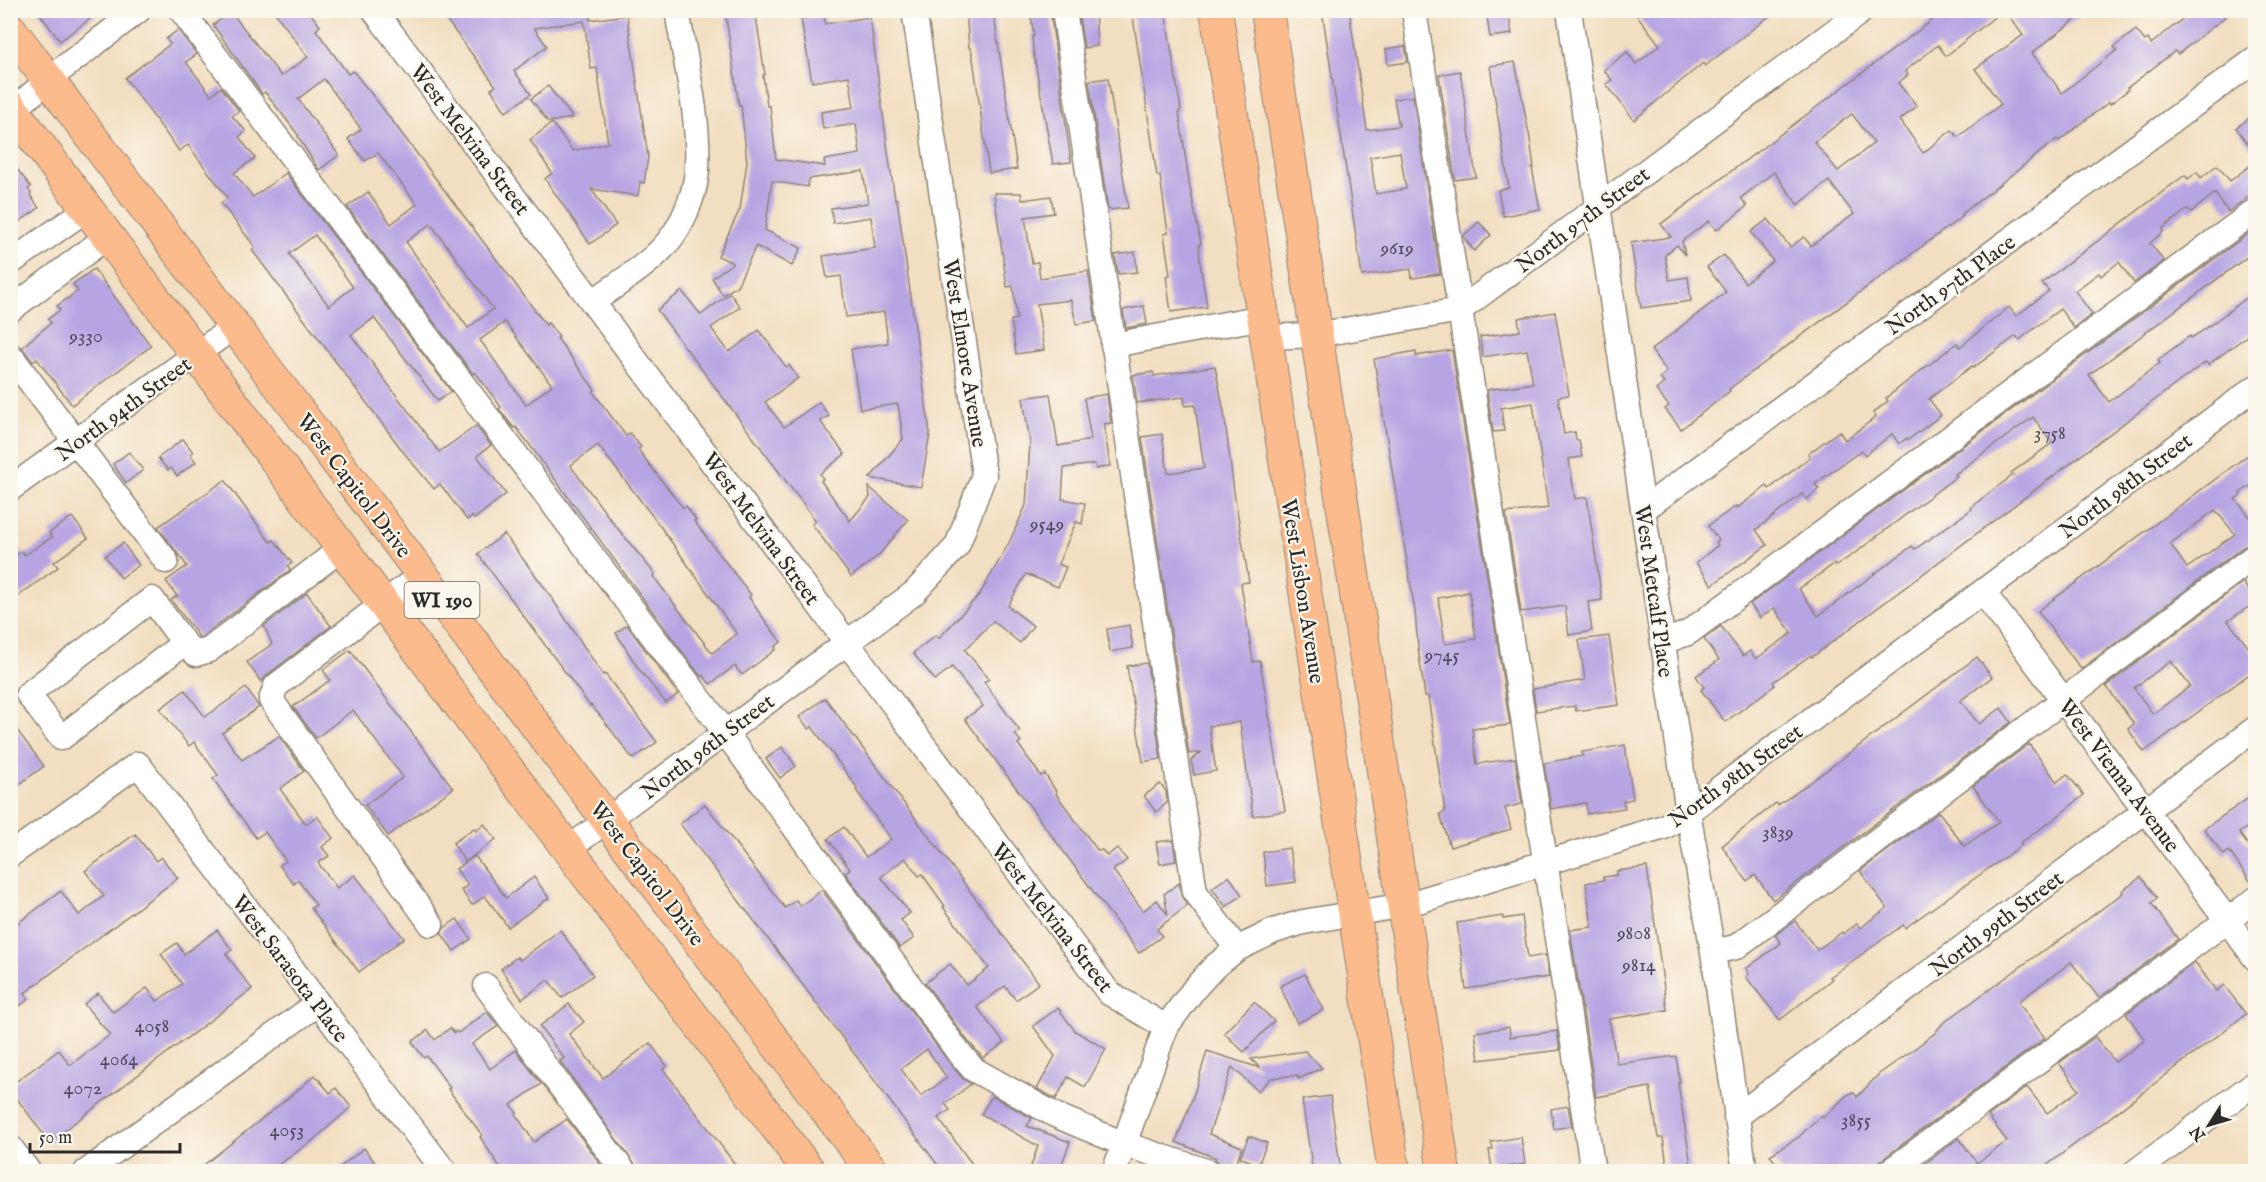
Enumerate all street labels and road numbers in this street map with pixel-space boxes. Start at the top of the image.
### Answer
street label: West Melvina Street [403,59,536,222]
street label: North 97th Street [1511,161,1656,280]
street label: North 97th Place [1881,229,2022,342]
street label: West Elmore Avenue [935,257,993,449]
street label: North 94th Street [51,351,198,468]
street label: West Capitol Drive [290,408,417,564]
street label: North 98th Street [2054,427,2199,546]
street label: West Melvina Street [695,447,826,612]
street label: West Lisbon Avenue [1274,497,1330,686]
street label: West Metcalf Place [1627,503,1679,679]
road number: WI 190 [404,582,480,618]
street label: North 96th Street [636,688,781,807]
street label: West Vienna Avenue [2051,694,2185,859]
street label: North 98th Street [1664,718,1809,835]
street label: West Capitol Drive [583,796,710,952]
street label: West Melvina Street [984,838,1119,999]
street label: North 99th Street [1925,865,2070,984]
street label: West Sarasota Place [225,890,354,1049]

